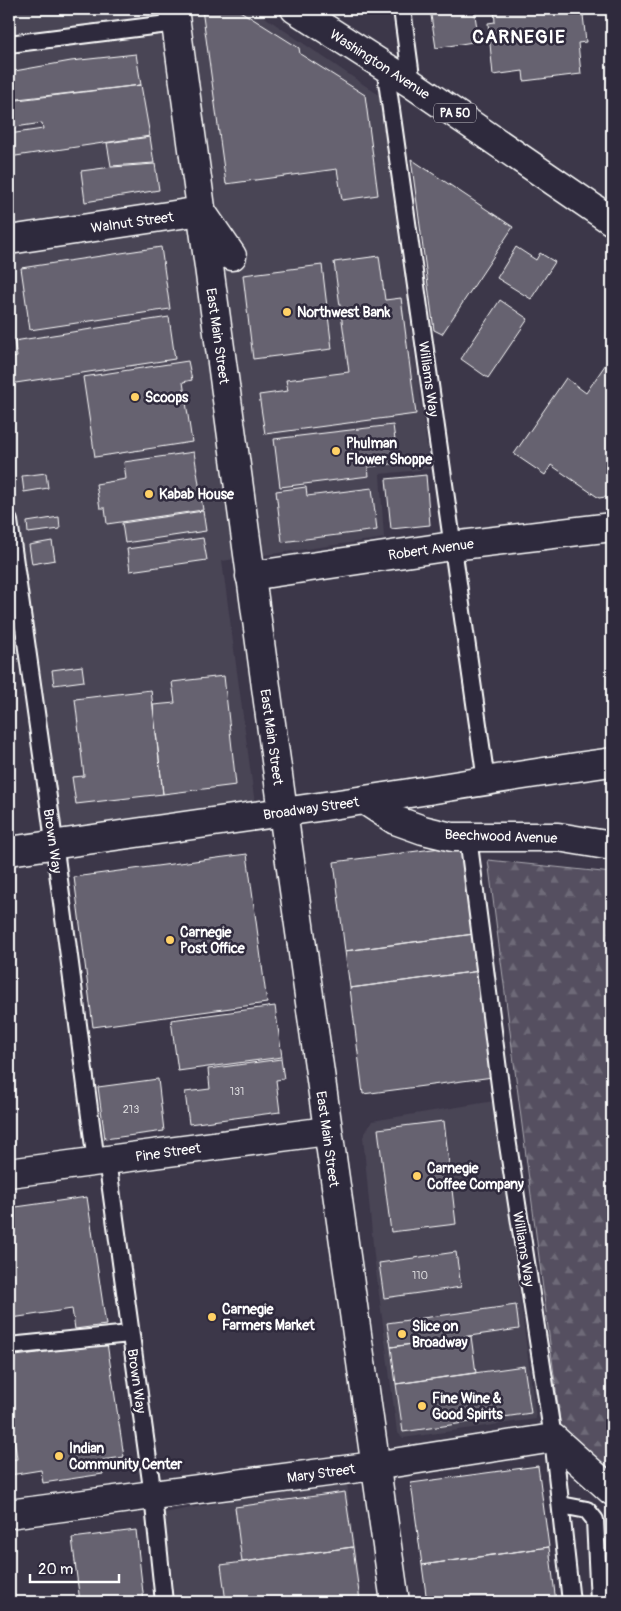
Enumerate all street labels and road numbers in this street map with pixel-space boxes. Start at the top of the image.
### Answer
street label: Washington Avenue [327,26,433,103]
road number: PA 50 [434,104,476,122]
street label: Walnut Street [90,208,175,237]
street label: East Main Street [202,287,233,385]
street label: Williams Way [415,340,442,418]
street label: Robert Avenue [387,535,475,564]
street label: East Main Street [256,688,287,786]
street label: Broadway Street [262,793,360,824]
street label: Brown Way [40,808,65,874]
street label: Beechwood Avenue [444,826,558,847]
street label: East Main Street [312,1090,343,1188]
street label: Pine Street [134,1139,202,1165]
street label: Williams Way [509,1210,538,1288]
street label: Brown Way [124,1348,149,1414]
street label: Mary Street [286,1460,357,1487]

